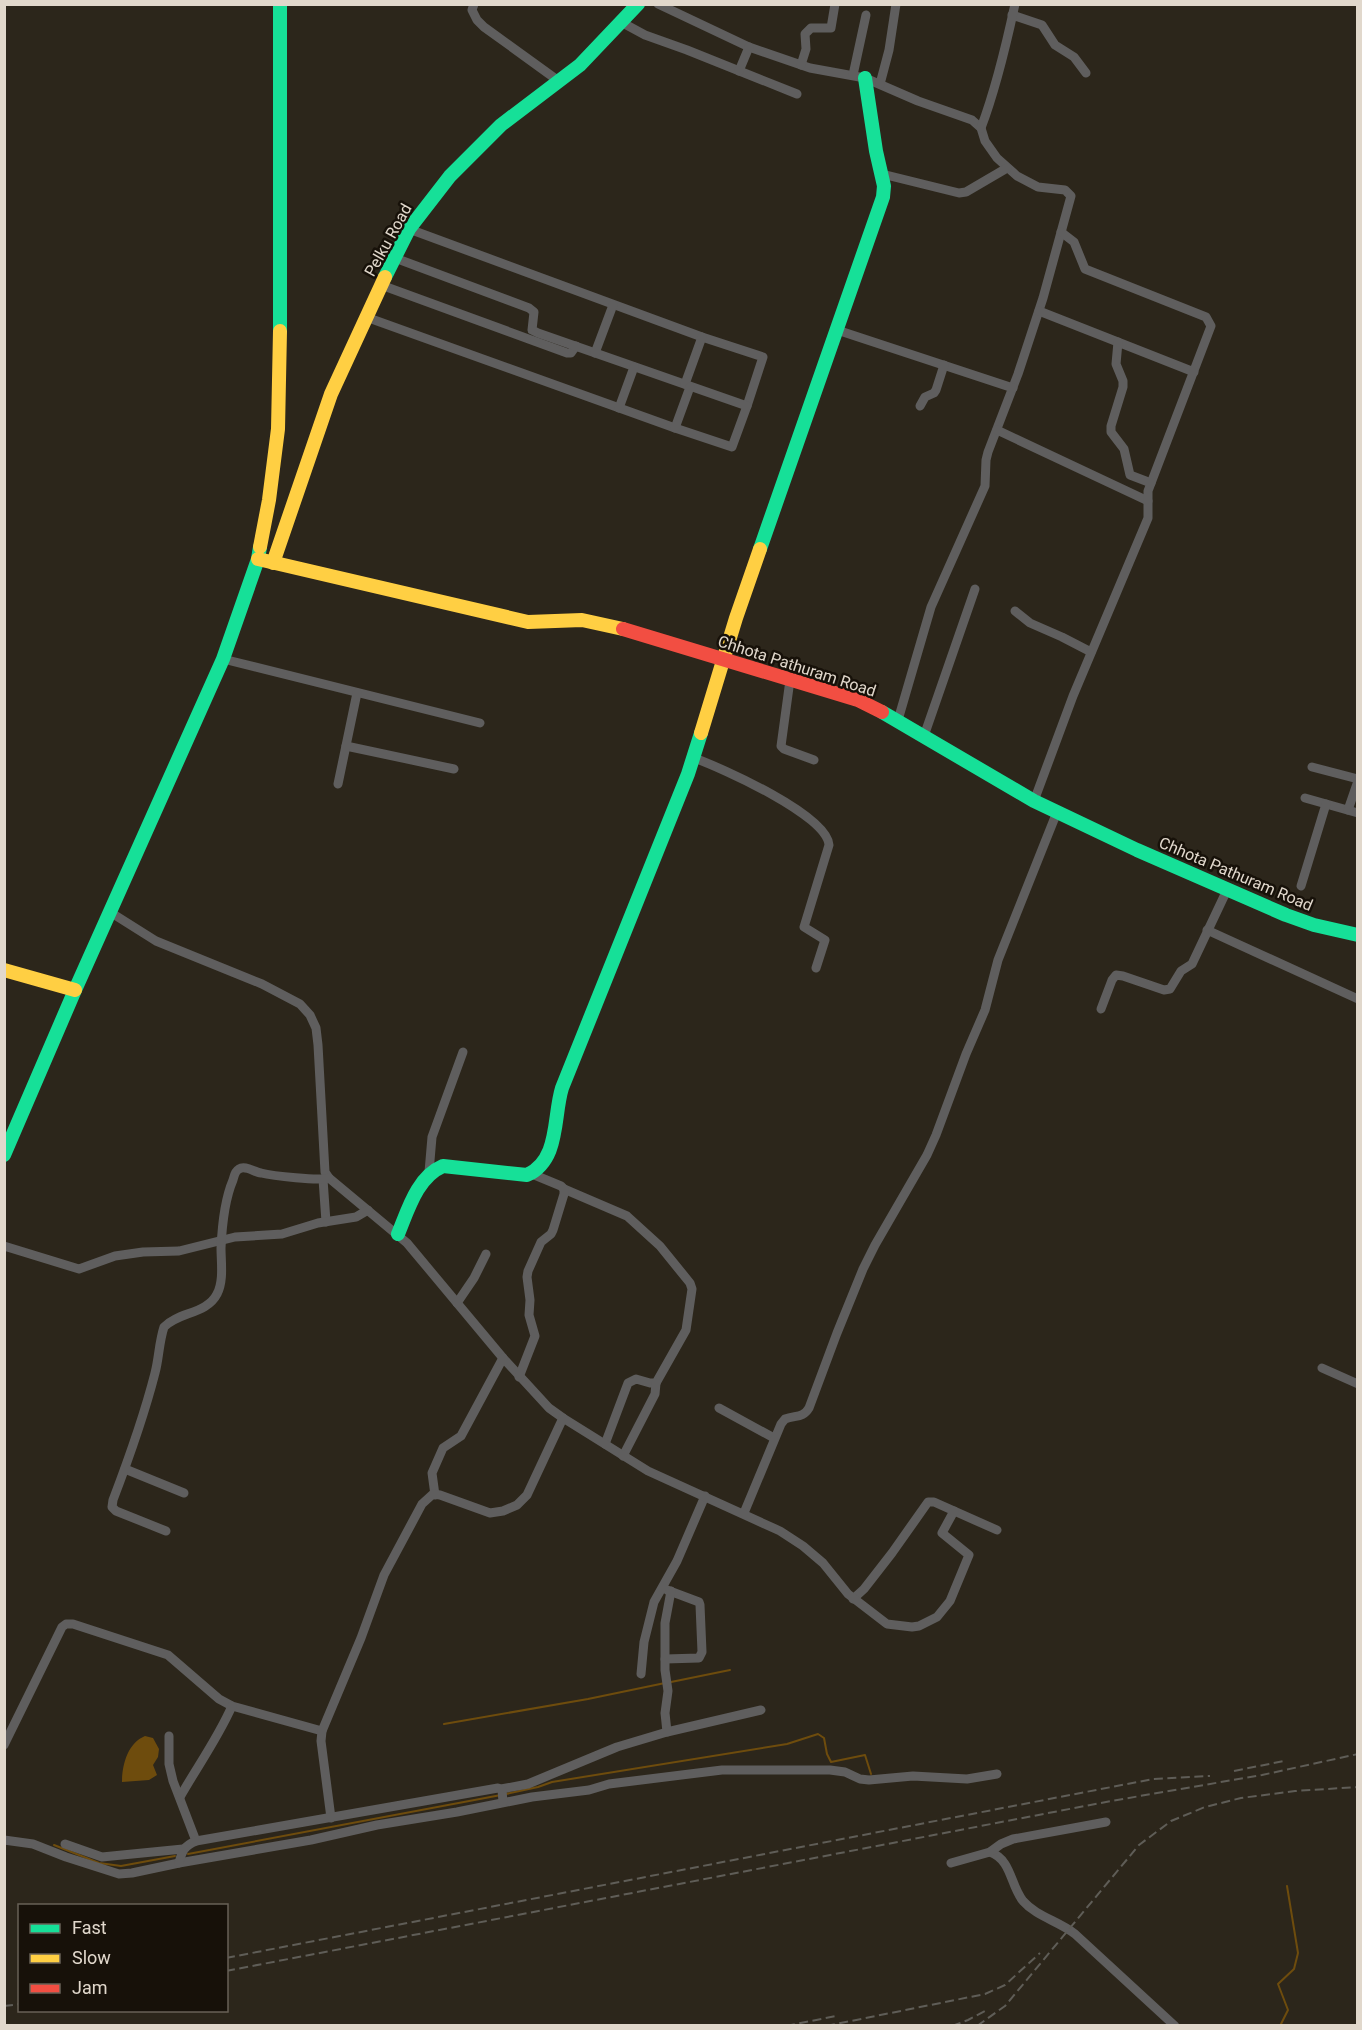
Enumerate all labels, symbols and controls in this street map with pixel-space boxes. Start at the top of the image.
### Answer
street label: Pelku Road [360,200,416,280]
street label: Chhota Pathuram Road [716,631,878,701]
street label: Chhota Pathuram Road [1156,833,1316,915]
legend [18,1904,228,2012]
text: Fast [72,1917,107,1938]
text: Slow [72,1947,111,1968]
text: Jam [72,1977,108,1998]

